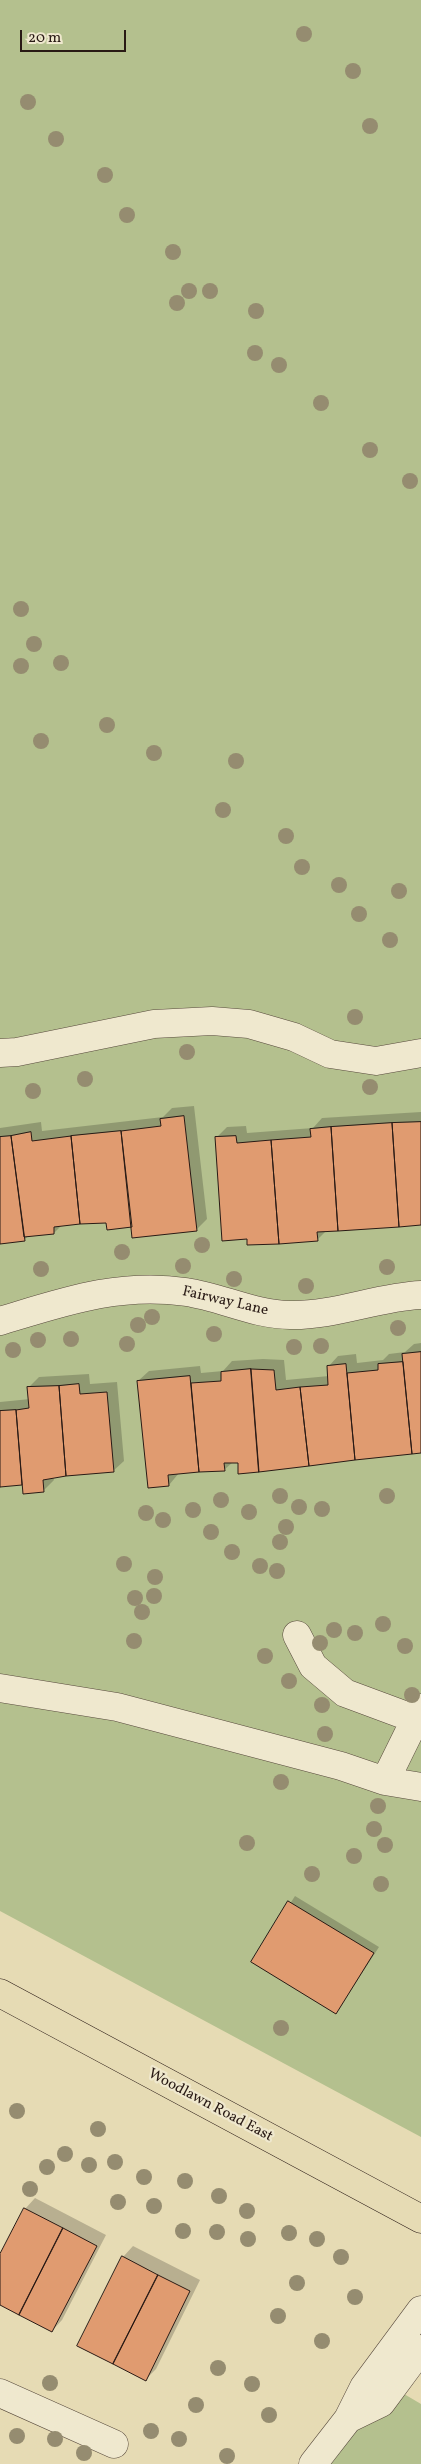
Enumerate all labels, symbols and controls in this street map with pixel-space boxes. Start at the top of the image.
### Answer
scale bar [22,20,129,52]
text: 20 m [28,28,61,49]
street label: Fairway Lane [180,1283,270,1321]
street label: Woodlawn Road East [145,2066,275,2146]

